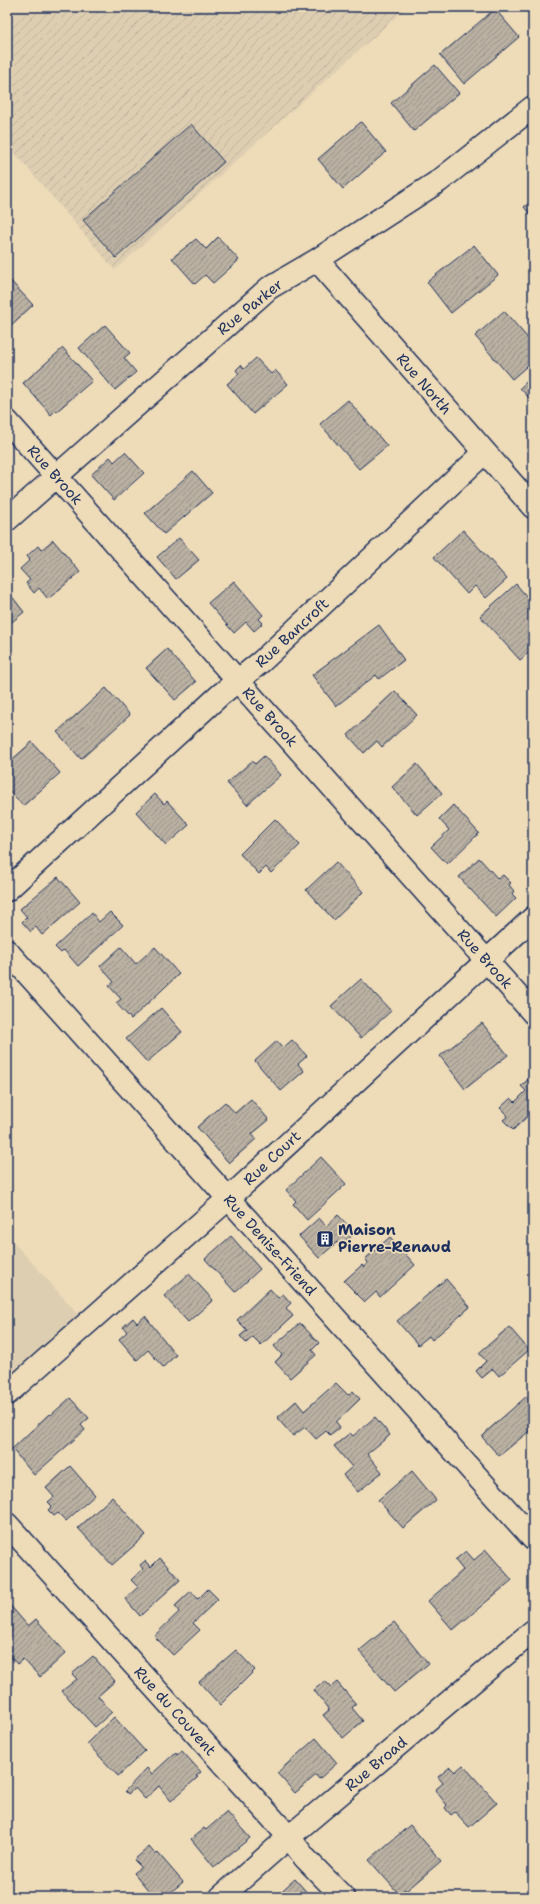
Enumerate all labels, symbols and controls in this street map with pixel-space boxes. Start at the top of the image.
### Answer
street label: Rue Parker [213,274,287,340]
street label: Rue North [392,349,456,419]
street label: Rue Brook [23,441,87,509]
street label: Rue Bancroft [251,594,333,672]
street label: Rue Brook [238,683,302,751]
street label: Rue Brook [453,925,517,993]
street label: Rue Court [239,1126,305,1190]
street label: Rue Denise-Friend [219,1190,321,1300]
place label: Maison Pierre-Renaud [338,1220,451,1257]
building icon: Maison Pierre-Renaud [315,1229,335,1249]
street label: Rue du Couvent [130,1662,220,1760]
street label: Rue Broad [341,1732,412,1796]

